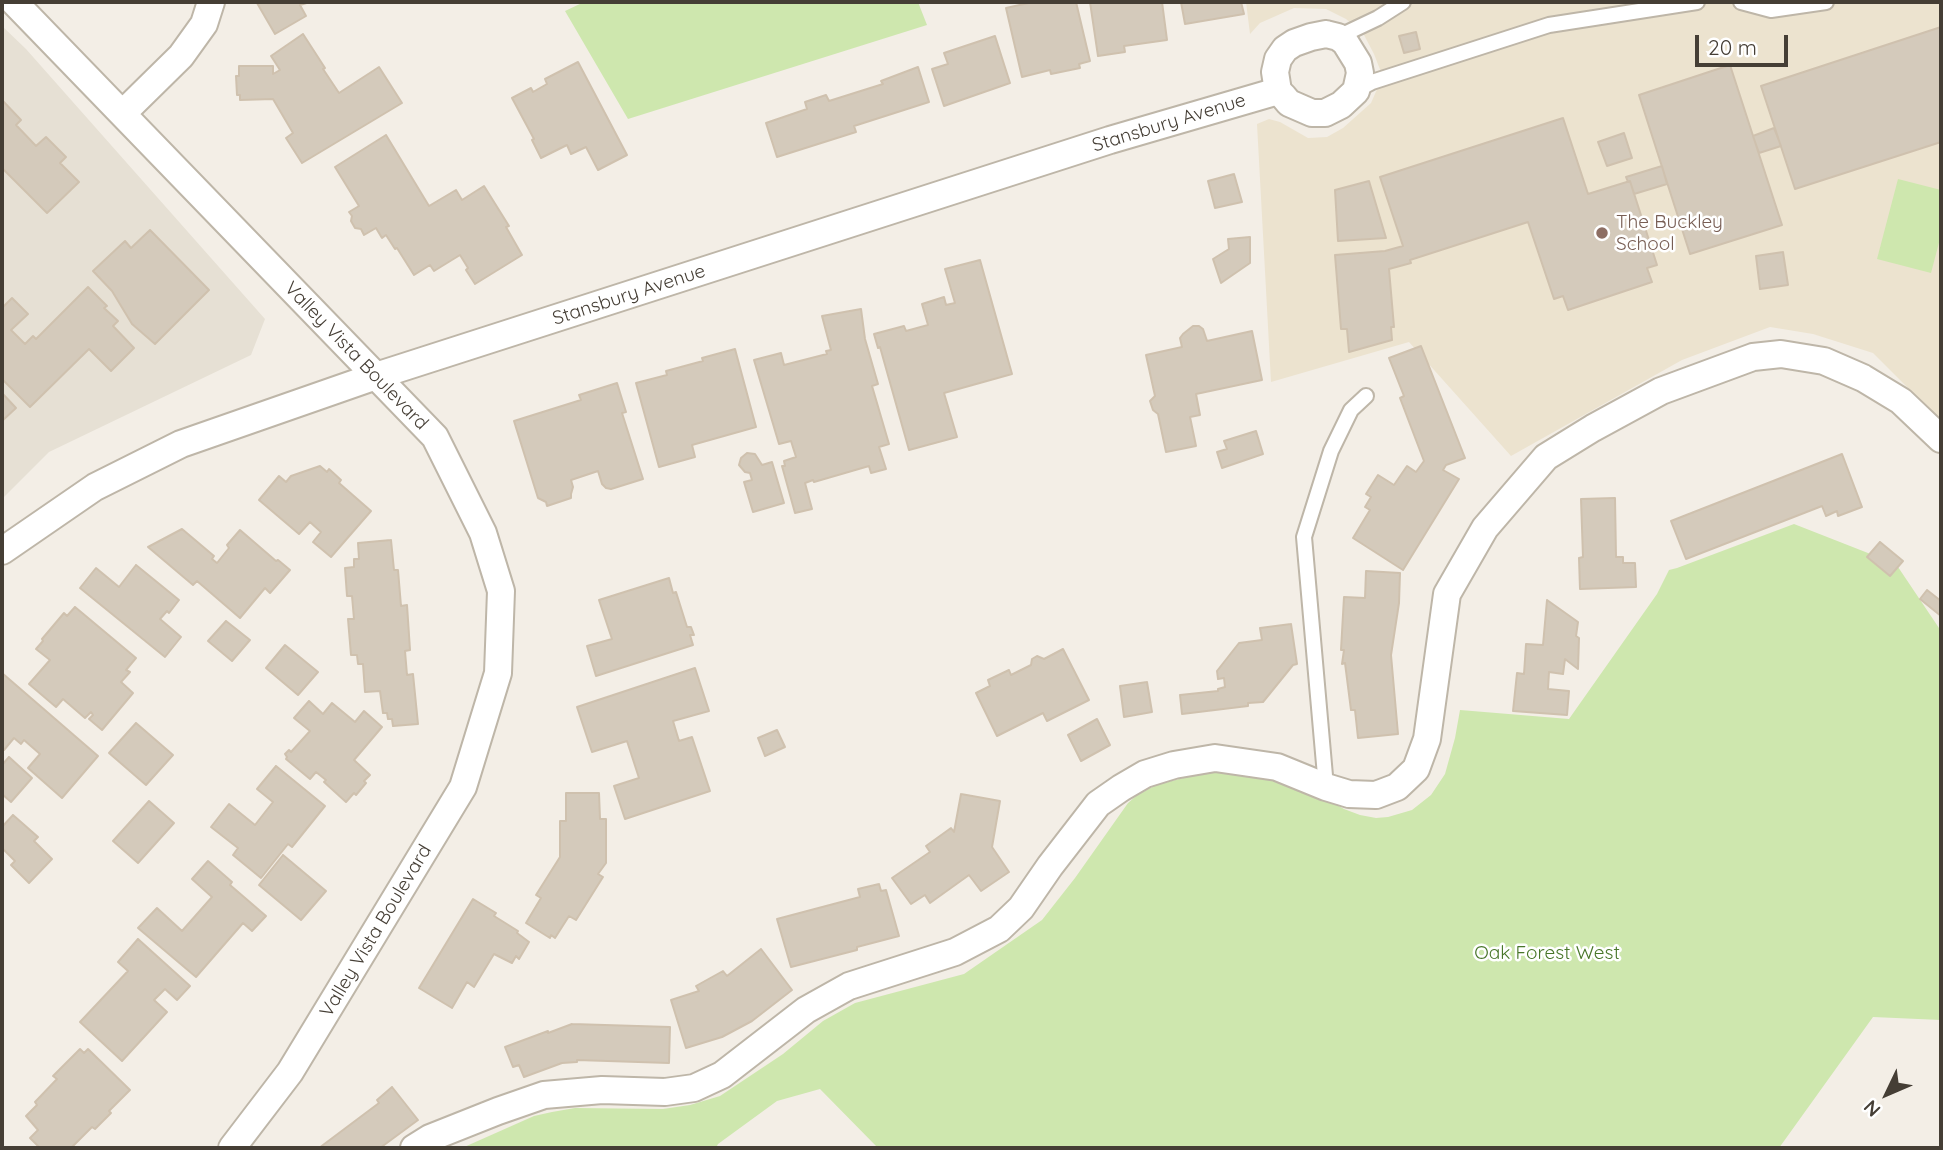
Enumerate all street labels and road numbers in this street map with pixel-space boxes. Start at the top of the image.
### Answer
street label: Stansbury Avenue [1090,89,1248,157]
street label: Stansbury Avenue [550,260,708,330]
street label: Valley Vista Boulevard [279,277,433,435]
street label: Valley Vista Boulevard [315,841,437,1021]

